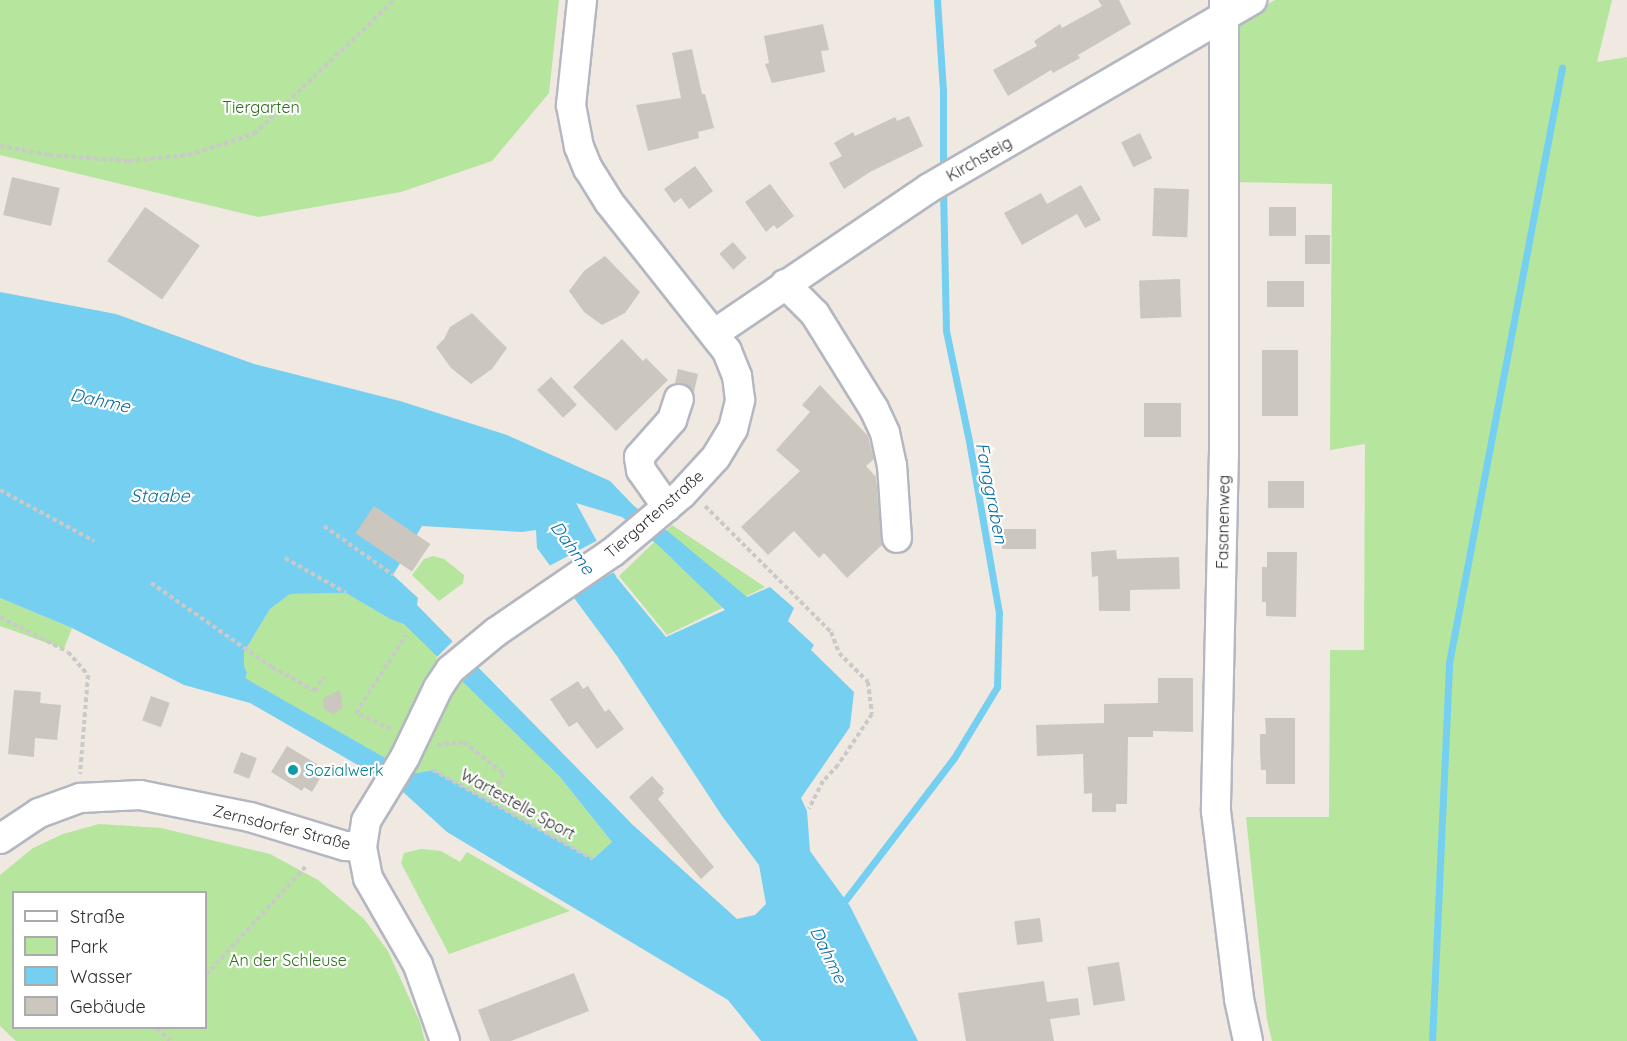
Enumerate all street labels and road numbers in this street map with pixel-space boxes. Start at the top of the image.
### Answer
street label: Kirchsteig [943,133,1015,185]
street label: Tiergartenstraße [601,466,707,562]
street label: Fasanenweg [1213,475,1233,569]
street label: Wartestelle Sport [457,765,579,843]
street label: Zernsdorfer Straße [211,801,353,853]

